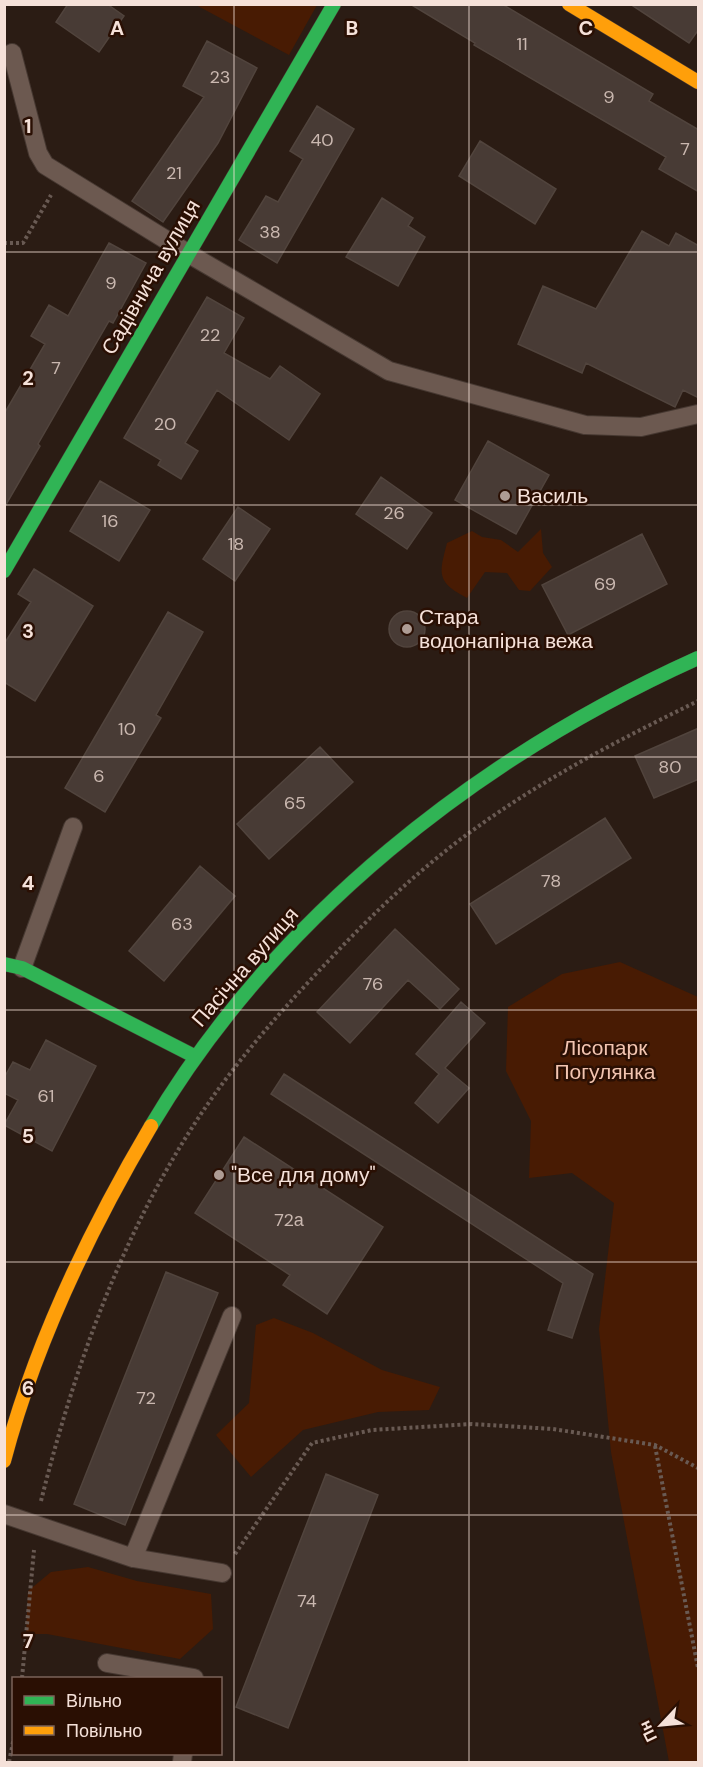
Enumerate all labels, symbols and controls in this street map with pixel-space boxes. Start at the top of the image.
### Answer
text: A [110,15,124,41]
text: B [346,15,358,41]
text: C [579,15,593,41]
house number: 11 [516,32,528,56]
house number: 23 [209,65,231,89]
house number: 9 [603,85,615,109]
text: 1 [24,113,32,139]
house number: 40 [310,128,334,152]
house number: 7 [680,137,690,161]
house number: 21 [166,161,182,185]
street label: Садівнича вулиця [95,194,207,360]
house number: 38 [259,220,281,244]
house number: 9 [105,271,117,295]
house number: 22 [200,323,220,347]
house number: 7 [51,356,61,380]
text: 2 [22,365,34,391]
house number: 20 [154,412,176,436]
place label: Василь [517,482,588,510]
marker: Василь [498,489,512,503]
house number: 26 [383,501,405,525]
house number: 16 [102,509,118,533]
house number: 18 [228,532,244,556]
house number: 69 [594,572,616,596]
place label: Стара водонапірна вежа [419,603,593,655]
text: 3 [22,618,34,644]
marker: Стара водонапірна вежа [400,622,414,636]
house number: 10 [118,717,136,741]
house number: 80 [658,755,682,779]
house number: 6 [93,764,105,788]
house number: 65 [284,791,306,815]
house number: 78 [541,869,561,893]
text: 4 [22,870,35,896]
street label: Пасічна вулиця [185,901,305,1033]
house number: 63 [171,912,193,936]
house number: 76 [363,972,383,996]
park label: Лісопарк Погулянка [554,1034,656,1086]
house number: 61 [38,1084,54,1108]
text: 5 [22,1123,34,1149]
place label: "Все для дому" [231,1161,376,1189]
marker: "Все для дому" [212,1168,226,1182]
house number: 72а [274,1208,305,1232]
text: 6 [22,1375,34,1401]
house number: 72 [136,1386,156,1410]
house number: 74 [297,1589,317,1613]
text: 7 [23,1628,34,1654]
legend [12,1677,222,1755]
text: Вільно [66,1689,122,1713]
north arrow [631,1695,691,1755]
text: Пн [634,1717,662,1745]
text: Повільно [66,1719,142,1743]

